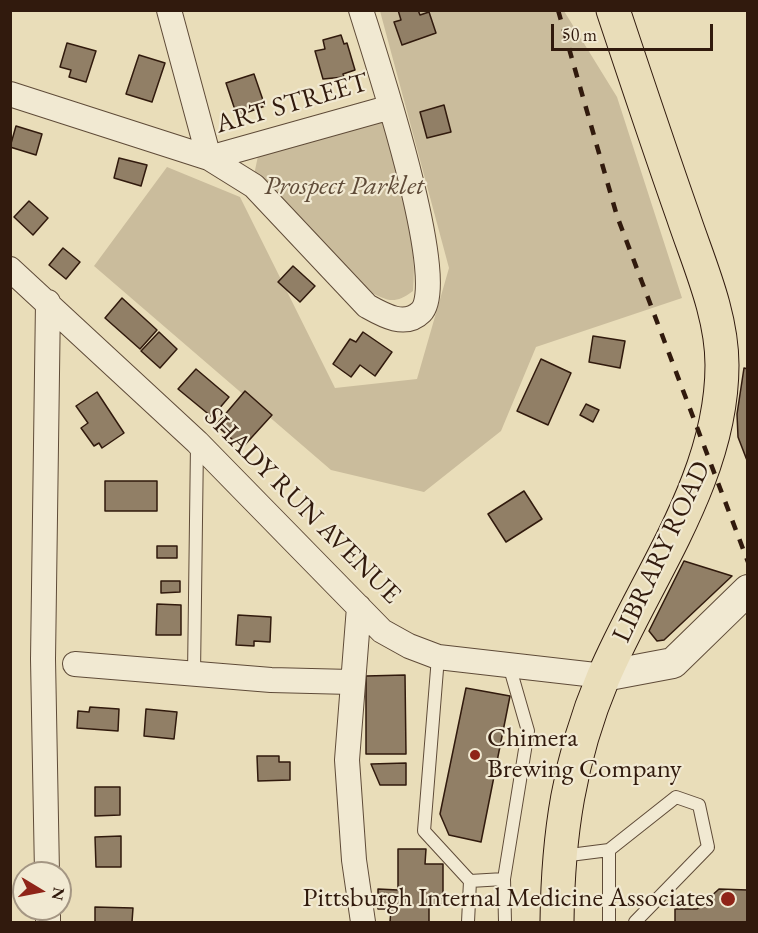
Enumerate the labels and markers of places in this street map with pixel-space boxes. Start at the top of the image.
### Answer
place label: Chimera Brewing Company [487,723,682,786]
marker: Chimera Brewing Company [468,748,482,762]
place label: Pittsburgh Internal Medicine Associates [303,883,714,915]
marker: Pittsburgh Internal Medicine Associates [719,890,737,908]

